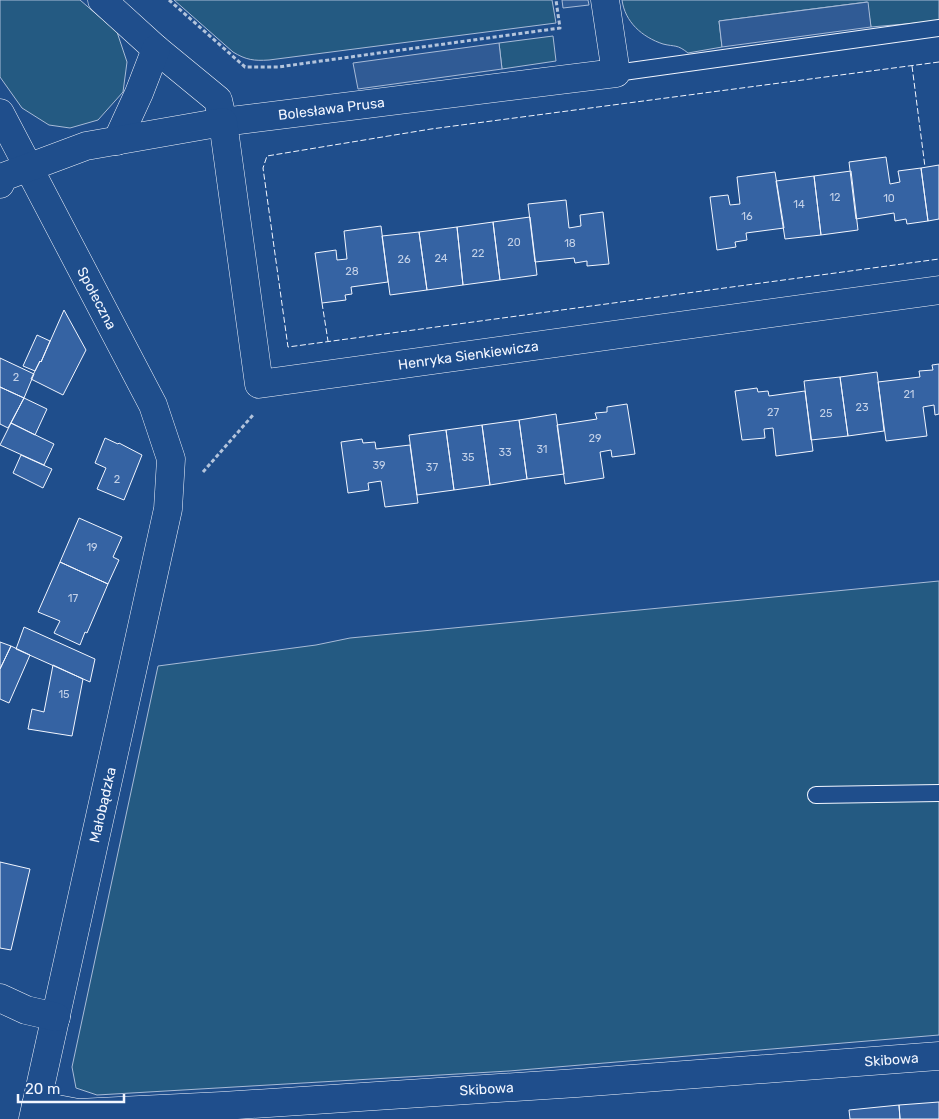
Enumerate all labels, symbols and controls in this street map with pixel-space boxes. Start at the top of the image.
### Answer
street label: Bolesława Prusa [277,93,386,124]
house number: 12 [829,191,841,204]
house number: 10 [883,192,895,205]
house number: 14 [793,198,805,211]
house number: 16 [741,210,753,223]
house number: 20 [507,236,521,249]
house number: 18 [564,237,576,250]
house number: 22 [472,247,484,260]
house number: 24 [434,252,448,265]
house number: 26 [397,253,411,266]
street label: Społeczna [74,264,120,332]
house number: 28 [345,265,359,278]
street label: Henryka Sienkiewicza [397,337,540,373]
house number: 2 [13,371,19,384]
house number: 21 [903,388,915,401]
house number: 23 [855,401,869,414]
house number: 27 [767,406,779,419]
house number: 25 [820,407,833,420]
house number: 29 [589,432,601,445]
house number: 31 [536,443,548,456]
house number: 33 [498,446,512,459]
house number: 35 [461,451,475,464]
house number: 39 [372,459,386,472]
house number: 37 [426,461,438,474]
house number: 2 [114,473,120,486]
house number: 19 [86,541,98,554]
house number: 17 [68,592,79,605]
house number: 15 [58,688,70,701]
street label: Małobądzka [86,766,120,844]
street label: Skibowa [864,1049,919,1070]
scale bar [18,1072,124,1104]
street label: Skibowa [459,1079,514,1099]
text: 20 m [25,1080,60,1098]

